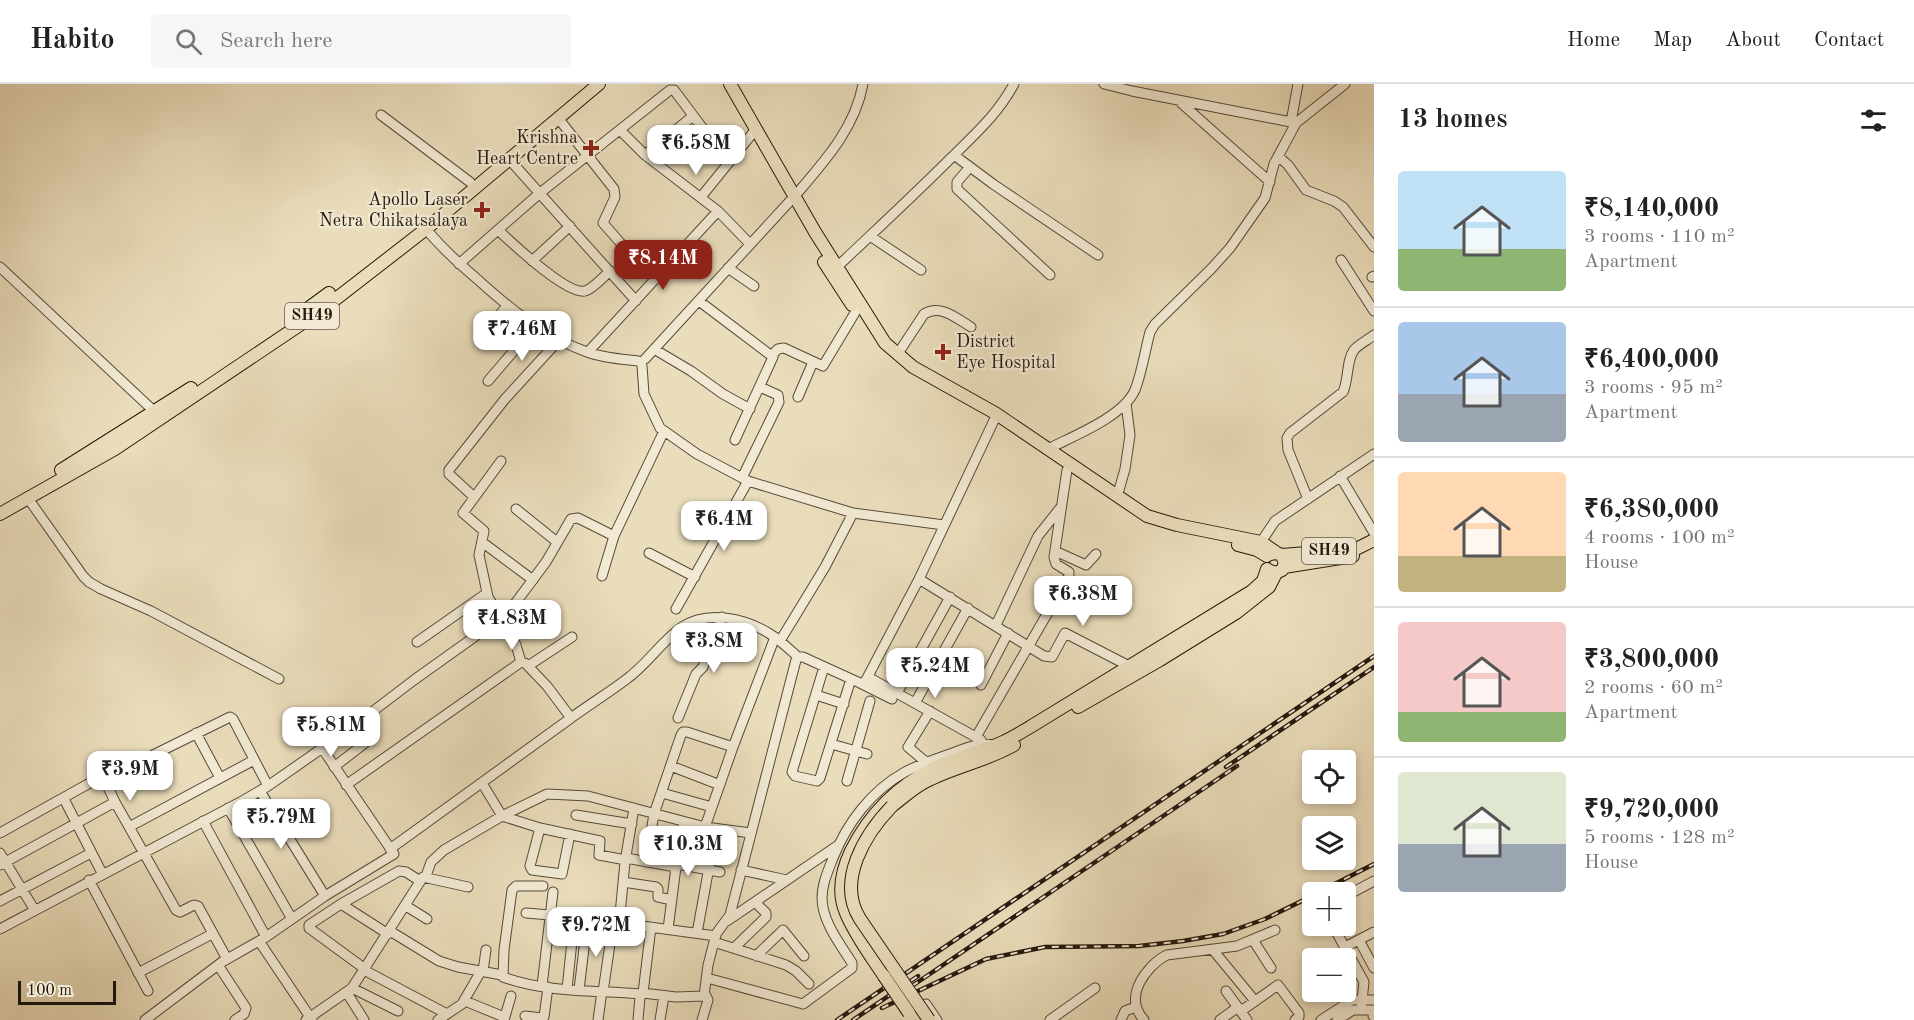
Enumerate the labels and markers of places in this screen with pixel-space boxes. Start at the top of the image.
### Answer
pin: ₹6.58M [647,125,745,176]
place label: Krishna Heart Centre [476,129,578,168]
marker: Krishna Heart Centre [582,139,600,157]
place label: Apollo Laser Netra Chikatsalaya [319,191,469,230]
marker: Apollo Laser Netra Chikatsalaya [473,201,491,219]
pin: ₹8.14M [614,240,712,291]
pin: ₹7.46M [473,311,571,362]
place label: District Eye Hospital [956,333,1056,372]
marker: District Eye Hospital [934,343,952,361]
pin: ₹6.4M [682,501,766,552]
pin: ₹6.38M [1034,576,1132,627]
pin: ₹4.83M [463,600,561,651]
pin: ₹3.8M [672,623,756,674]
pin: ₹5.24M [886,648,984,699]
pin: ₹5.81M [282,707,380,758]
pin: ₹3.9M [88,751,172,802]
pin: ₹5.79M [232,799,330,850]
pin: ₹10.3M [639,826,737,877]
pin: ₹9.72M [547,907,645,958]

